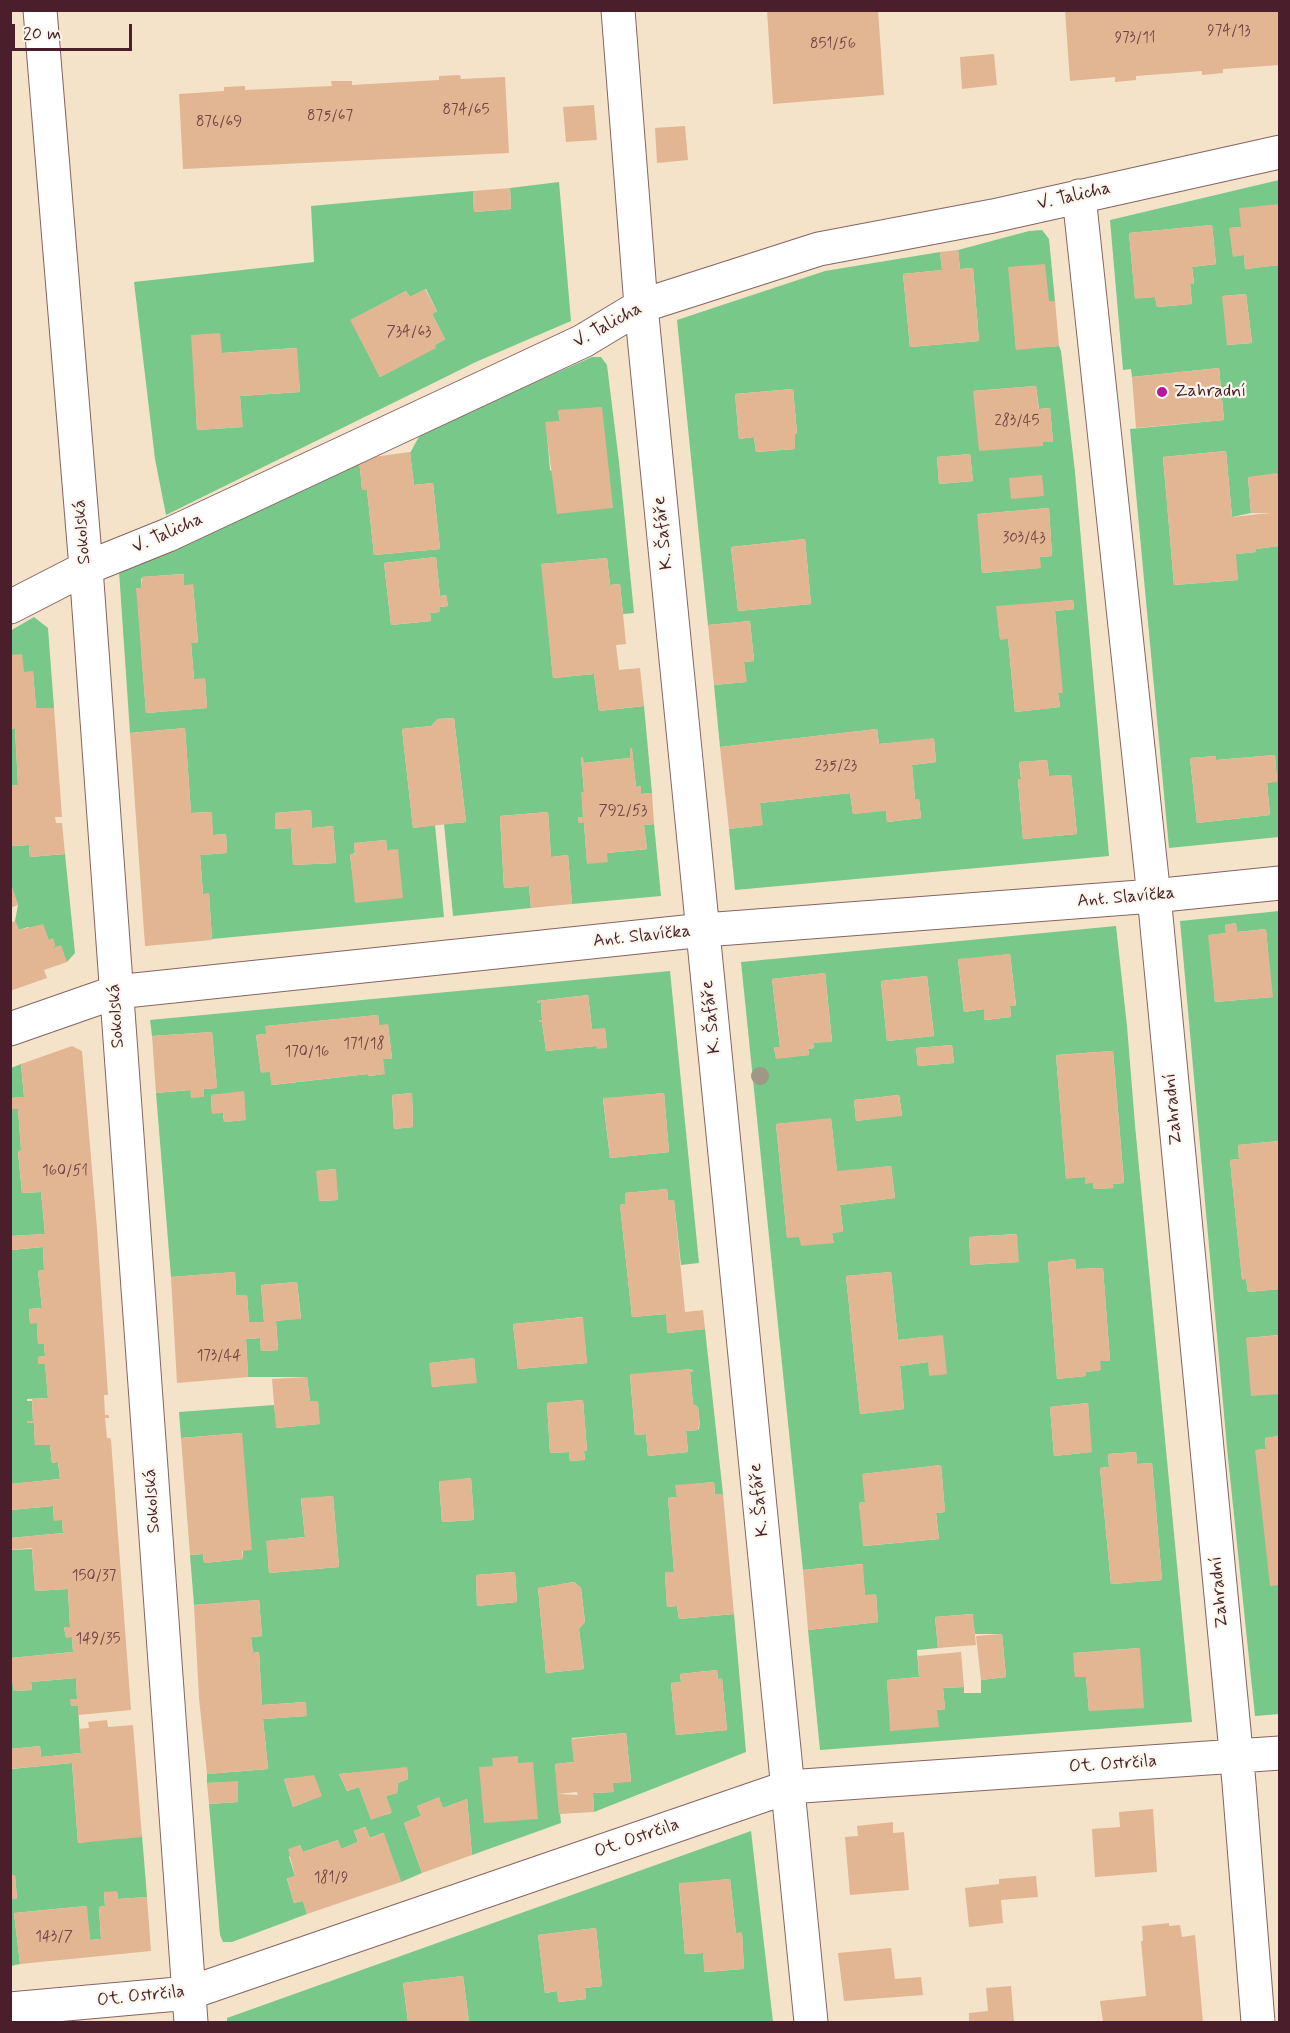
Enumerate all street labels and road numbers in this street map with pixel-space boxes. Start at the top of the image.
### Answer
street label: V. Talicha [1035,178,1113,216]
street label: V. Talicha [570,298,646,354]
street label: K. Šafáře [649,495,679,571]
street label: Sokolská [69,499,97,565]
street label: V. Talicha [129,509,207,559]
street label: Ant. Slavíčka [1076,883,1176,913]
street label: Ant. Slavíčka [592,921,692,953]
street label: K. Šafáře [697,979,727,1055]
street label: Sokolská [104,983,130,1049]
street label: Zahradní [1160,1072,1188,1146]
street label: K. Šafáře [745,1462,775,1538]
street label: Sokolská [140,1468,166,1534]
street label: Zahradní [1206,1555,1234,1629]
street label: Ot. Ostrčila [1068,1751,1158,1779]
street label: Ot. Ostrčila [592,1814,682,1864]
street label: Ot. Ostrčila [96,1982,186,2012]

